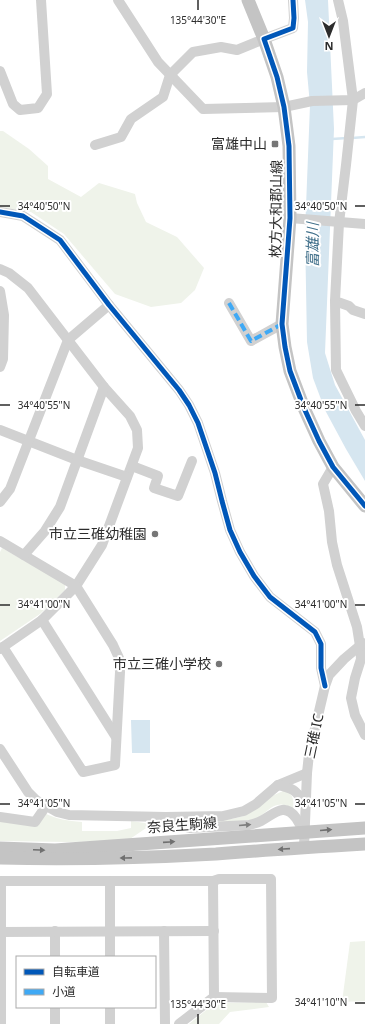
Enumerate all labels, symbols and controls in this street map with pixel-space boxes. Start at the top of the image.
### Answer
text: 135°44'30"E [170,13,226,27]
north arrow [309,16,349,56]
text: N [325,39,333,54]
place label: 富雄中山 [211,134,267,153]
marker: 富雄中山 [270,139,280,149]
street label: 枚方大和郡山線 [265,160,286,258]
text: 34°40'50"N [18,199,70,213]
text: 34°40'50"N [295,199,347,213]
water label: 富雄川 [302,221,322,268]
text: 34°40'55"N [18,398,70,412]
text: 34°40'55"N [295,398,347,412]
place label: 市立三碓幼稚園 [49,524,147,543]
marker: 市立三碓幼稚園 [150,529,160,539]
text: 34°41'00"N [18,597,70,611]
text: 34°41'00"N [295,597,347,611]
place label: 市立三碓小学校 [113,654,211,673]
marker: 市立三碓小学校 [214,659,224,669]
street label: 三碓 IC [300,712,328,760]
text: 34°41'05"N [18,796,70,810]
text: 34°41'05"N [295,796,347,810]
street label: 奈良生駒線 [146,813,218,836]
one-way arrow [239,821,251,828]
one-way arrow [320,827,332,834]
one-way arrow [163,838,175,845]
one-way arrow [278,845,290,852]
one-way arrow [33,846,45,853]
one-way arrow [120,854,132,861]
legend [16,956,156,1008]
text: 自転車道 [52,963,100,980]
text: 小道 [52,983,76,1000]
text: 34°41'10"N [295,995,347,1009]
text: 135°44'30"E [170,997,226,1011]

